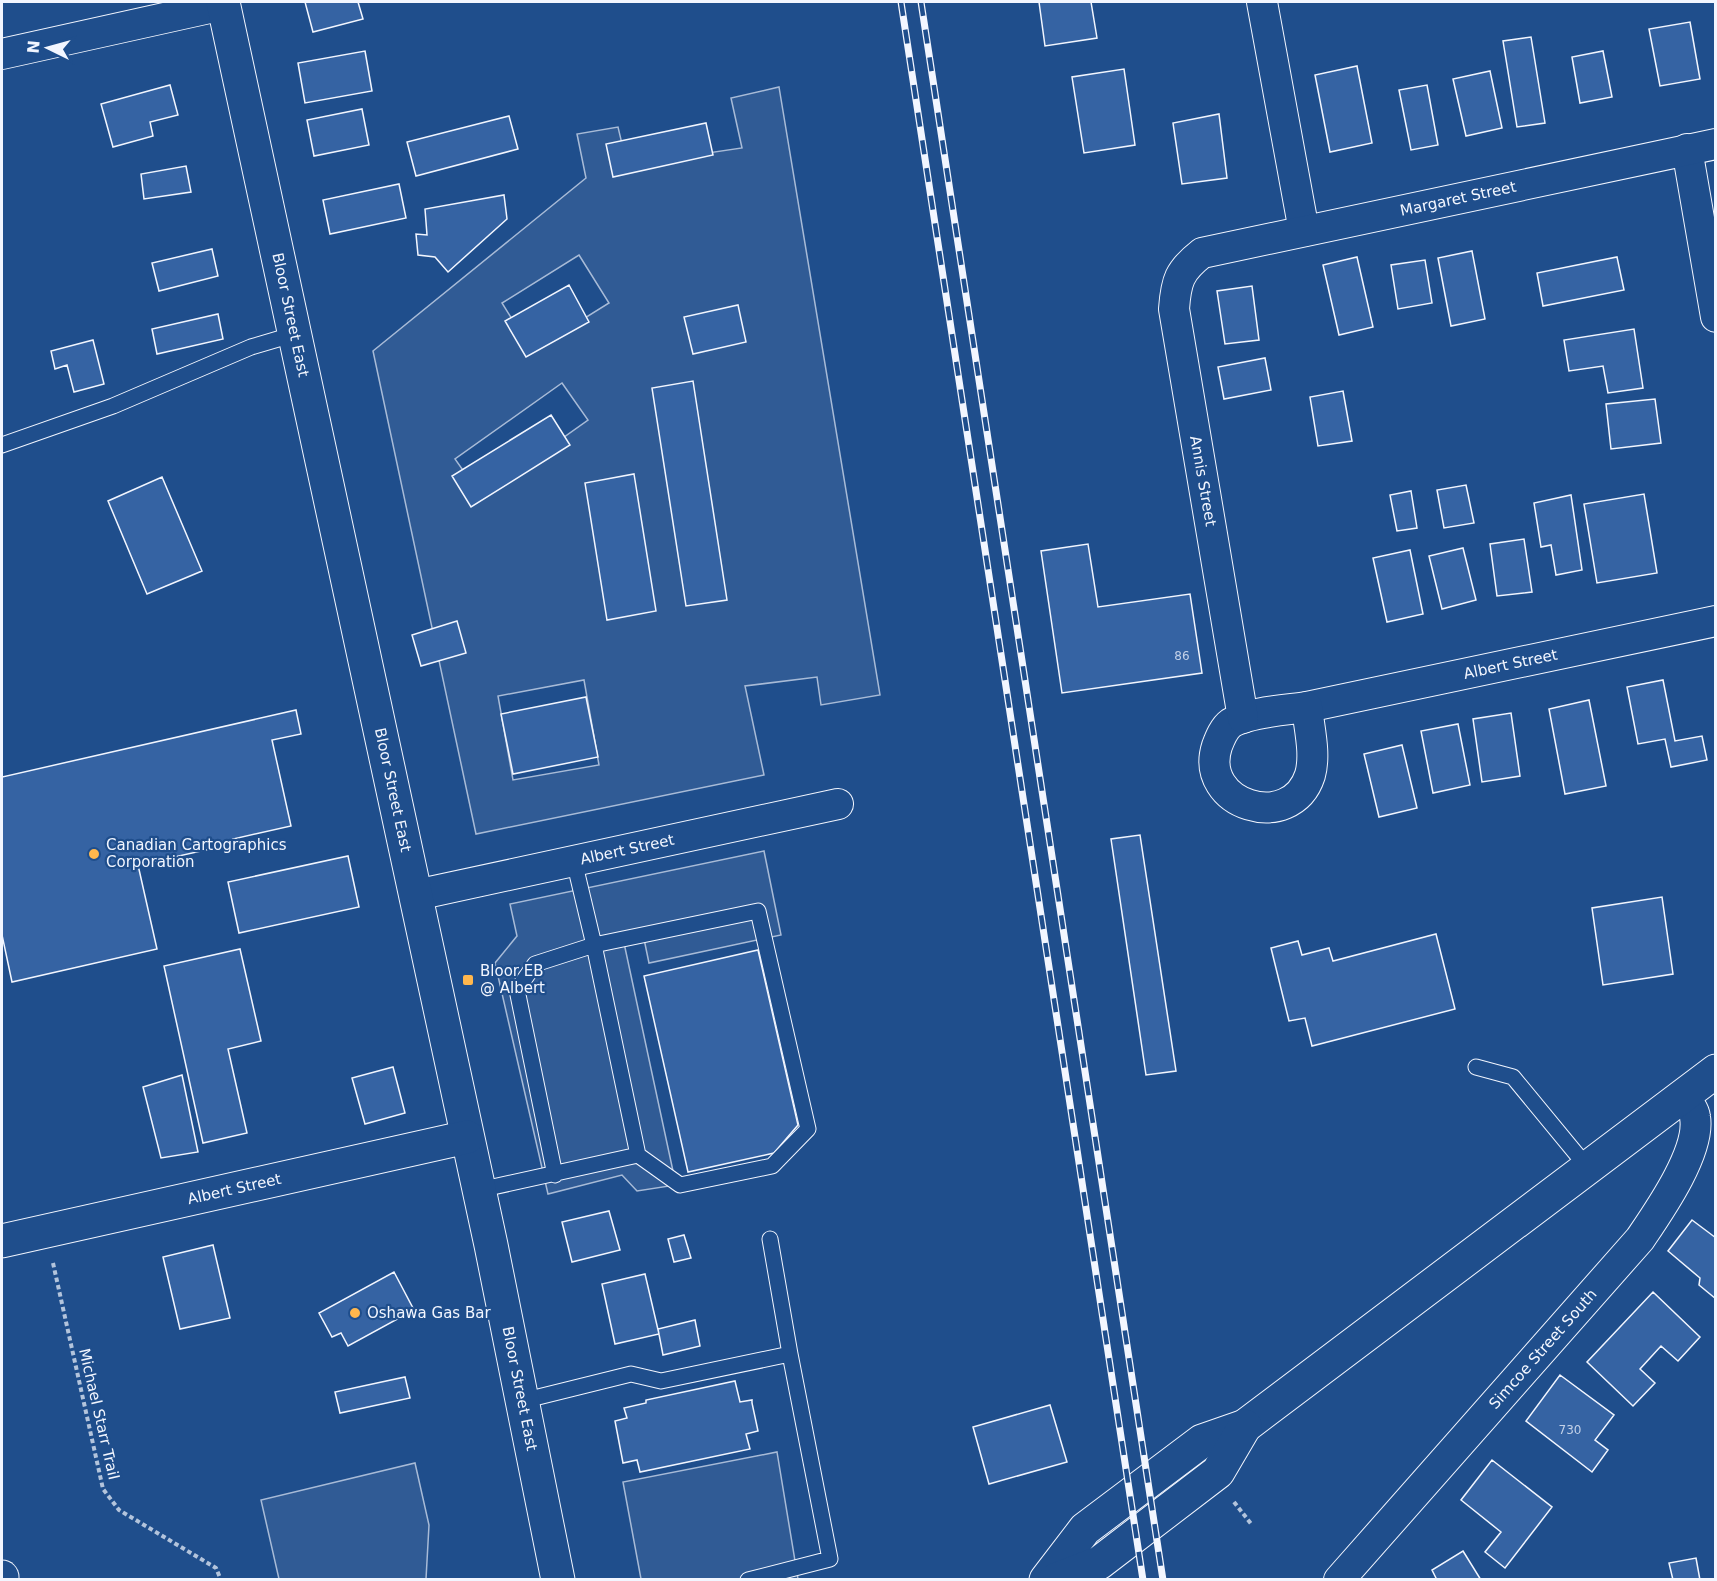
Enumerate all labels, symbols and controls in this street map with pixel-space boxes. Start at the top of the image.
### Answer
north arrow [18,18,78,78]
text: N [24,39,44,54]
street label: Margaret Street [1398,178,1518,220]
street label: Bloor Street East [268,251,313,379]
street label: Annis Street [1186,434,1220,528]
street label: Albert Street [1462,646,1559,683]
house number: 86 [1174,649,1190,663]
street label: Bloor Street East [371,726,415,854]
street label: Albert Street [578,831,676,868]
place label: Canadian Cartographics Corporation [106,836,287,871]
marker: Canadian Cartographics Corporation [87,847,101,861]
place label: Bloor EB @ Albert [480,962,545,997]
marker: Bloor EB @ Albert [461,973,475,987]
street label: Albert Street [186,1170,283,1208]
street label: Simcoe Street South [1485,1285,1600,1413]
place label: Oshawa Gas Bar [367,1304,491,1322]
marker: Oshawa Gas Bar [348,1306,362,1320]
street label: Bloor Street East [498,1325,541,1453]
street label: Michael Starr Trail [75,1347,123,1481]
house number: 730 [1559,1423,1581,1437]

